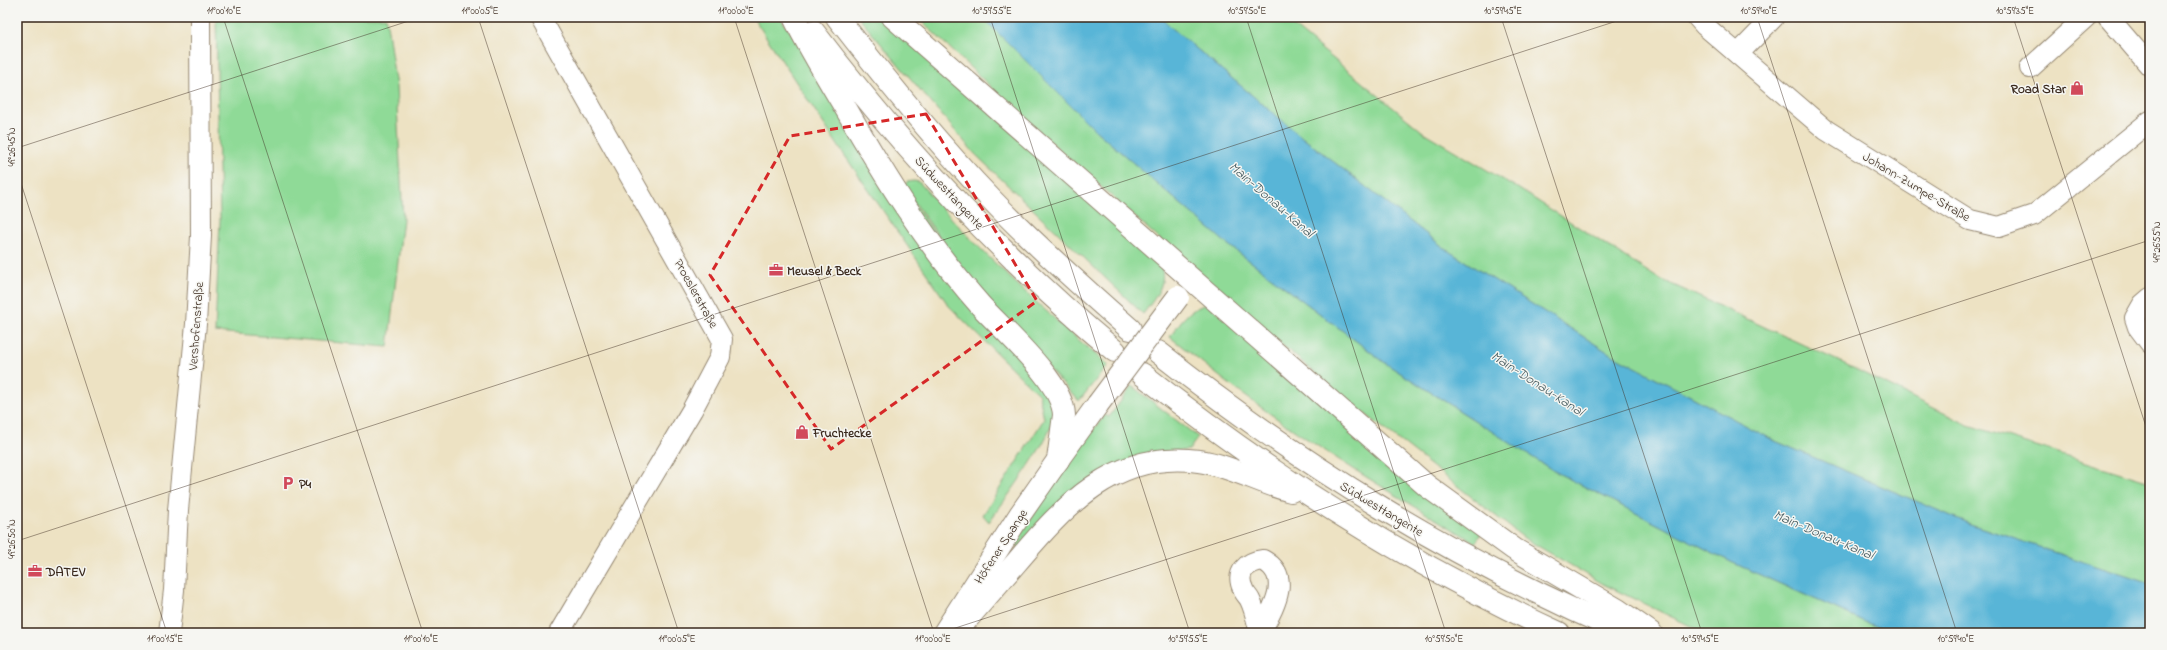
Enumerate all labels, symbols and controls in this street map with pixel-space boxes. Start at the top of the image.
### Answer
text: 11°00'10"E [207,4,241,19]
text: 11°00'05"E [461,4,499,19]
text: 11°00'00"E [718,4,754,19]
text: 10°59'55"E [972,4,1012,19]
text: 10°59'50"E [1228,4,1266,19]
text: 10°59'45"E [1484,4,1522,19]
text: 10°59'40"E [1741,4,1777,19]
text: 10°59'35"E [1996,4,2034,19]
place label: Road Star [2010,80,2067,99]
shop icon: Road Star [2069,80,2085,96]
text: 49°26'45"N [5,127,20,167]
street label: Johann-Zumpe-Straße [1859,148,1974,227]
street label: Südwesttangente [909,152,988,235]
water label: Main-Donau-Kanal [1224,157,1320,244]
text: 49°26'55"N [2150,221,2165,262]
street label: Proeslerstraße [669,256,723,332]
office icon: Meusel & Beck [768,262,784,278]
place label: Meusel & Beck [787,262,862,281]
street label: Vershofenstraße [184,281,209,372]
water label: Main-Donau-Kanal [1487,346,1589,423]
shop icon: Fruchtecke [794,424,810,440]
place label: Fruchtecke [812,424,872,443]
parking icon: P4 [280,475,296,491]
place label: P4 [299,475,312,494]
street label: Südwesttangente [1335,477,1427,543]
street label: Höfener Spange [970,505,1034,589]
water label: Main-Donau-Kanal [1770,505,1878,567]
text: 49°26'50"N [5,519,20,559]
office icon: DATEV [27,563,43,579]
place label: DATEV [45,563,86,582]
text: 11°00'15"E [147,632,183,647]
text: 11°00'10"E [404,632,438,647]
text: 11°00'05"E [658,632,696,647]
text: 11°00'00"E [915,632,951,647]
text: 10°59'55"E [1168,632,1208,647]
text: 10°59'50"E [1425,632,1463,647]
text: 10°59'45"E [1681,632,1719,647]
text: 10°59'40"E [1938,632,1974,647]

